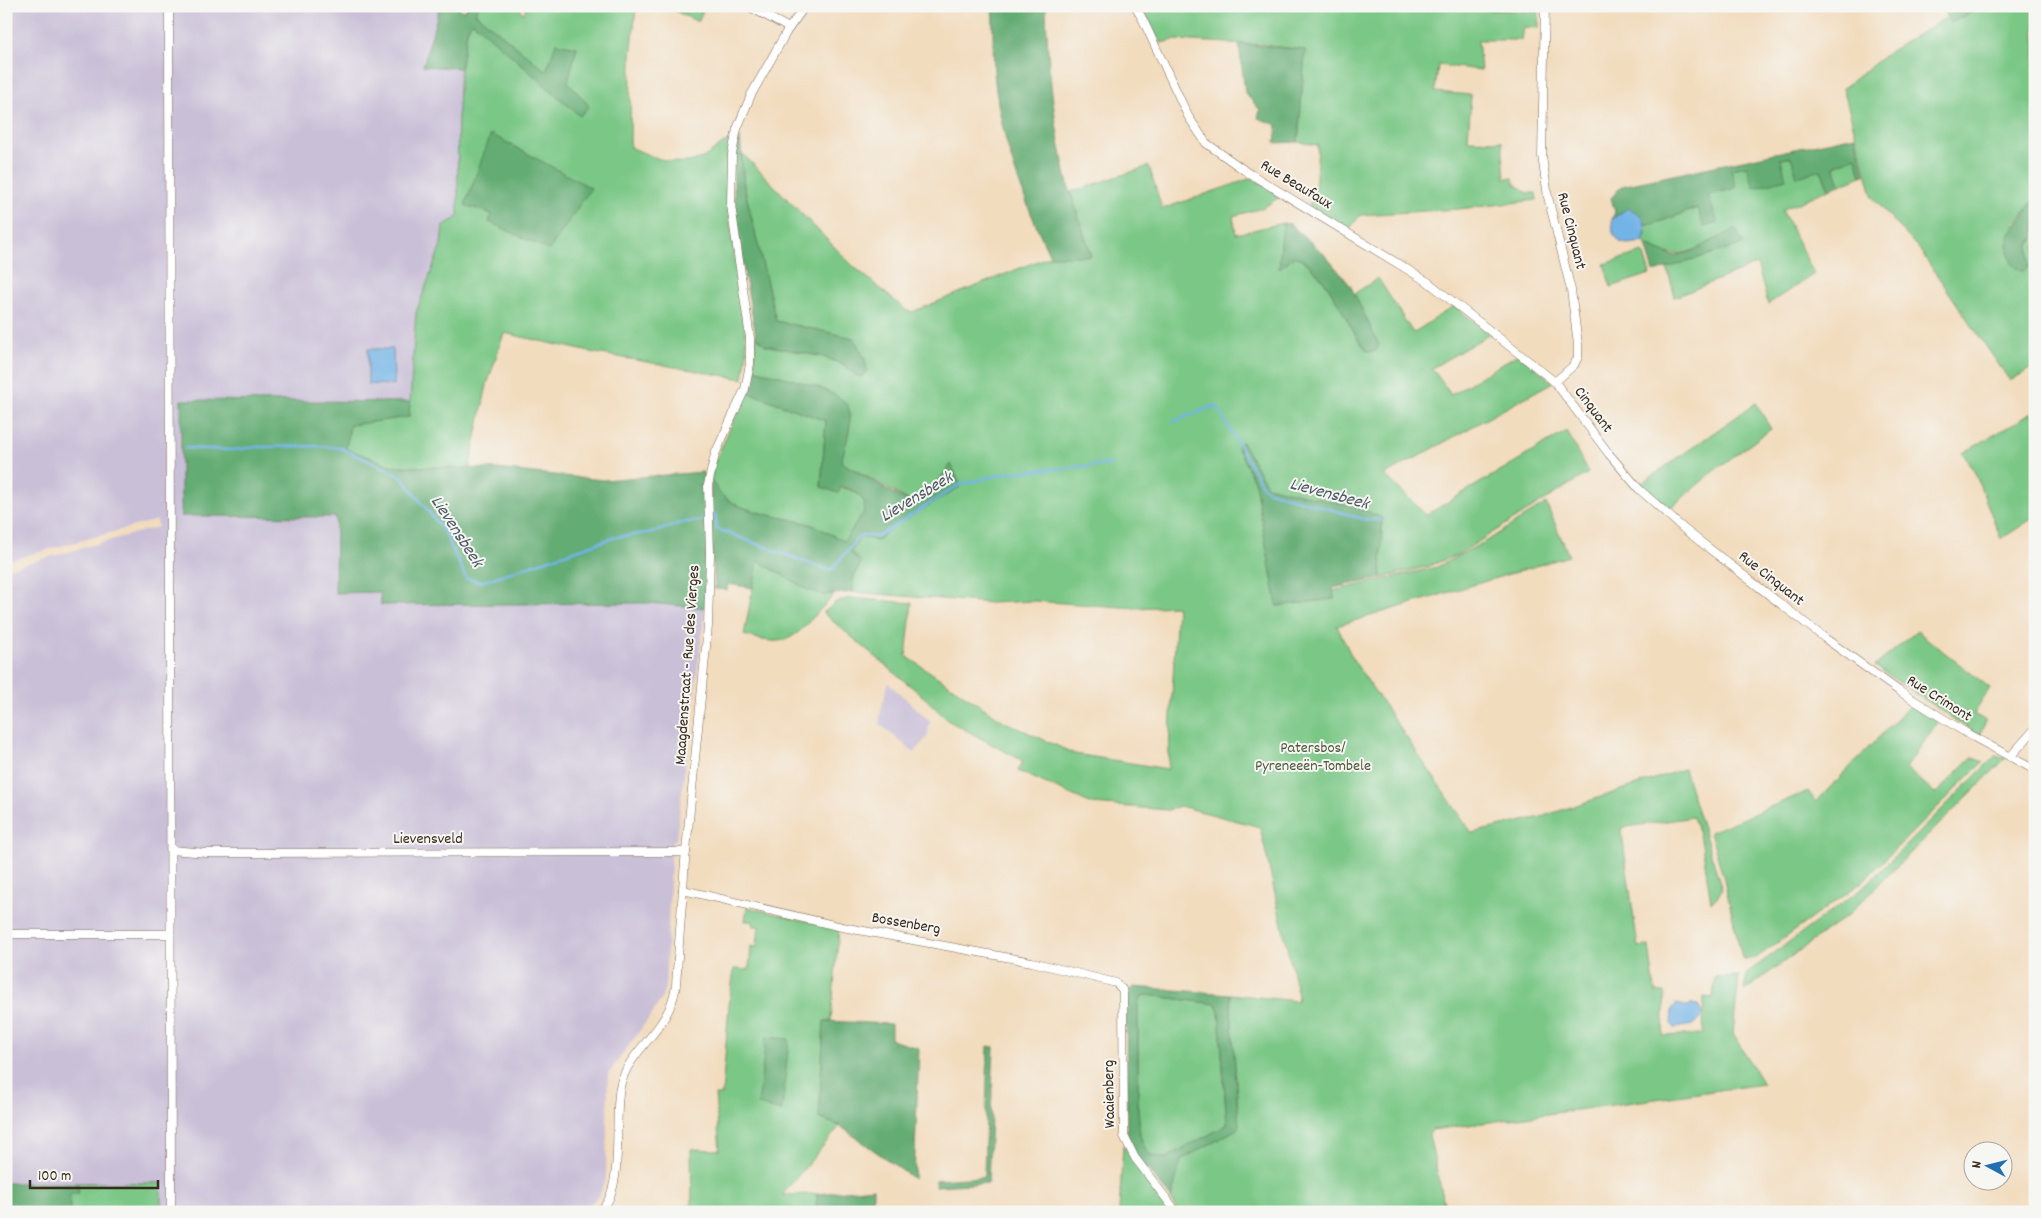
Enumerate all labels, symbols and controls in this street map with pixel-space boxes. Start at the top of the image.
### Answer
street label: Rue Beaufaux [1256,154,1336,216]
street label: Rue Cinquant [1550,190,1592,272]
street label: Cinquant [1568,382,1618,438]
water label: Lievensbeek [876,466,959,530]
water label: Lievensbeek [1287,472,1373,518]
water label: Lievensbeek [423,491,489,574]
street label: Rue Cinquant [1733,546,1809,612]
street label: Maagdenstraat - Rue des Vierges [670,564,706,766]
street label: Rue Crimont [1902,670,1976,728]
park label: Patersbos/ Pyreneeën-Tombele [1255,737,1371,778]
street label: Lievensveld [393,828,463,851]
street label: Bossenberg [870,907,942,941]
street label: Waaienberg [1098,1060,1122,1128]
north arrow [1964,1140,2014,1190]
scale bar [30,1158,158,1190]
text: N [1967,1160,1987,1169]
text: 100 m [38,1166,71,1188]

